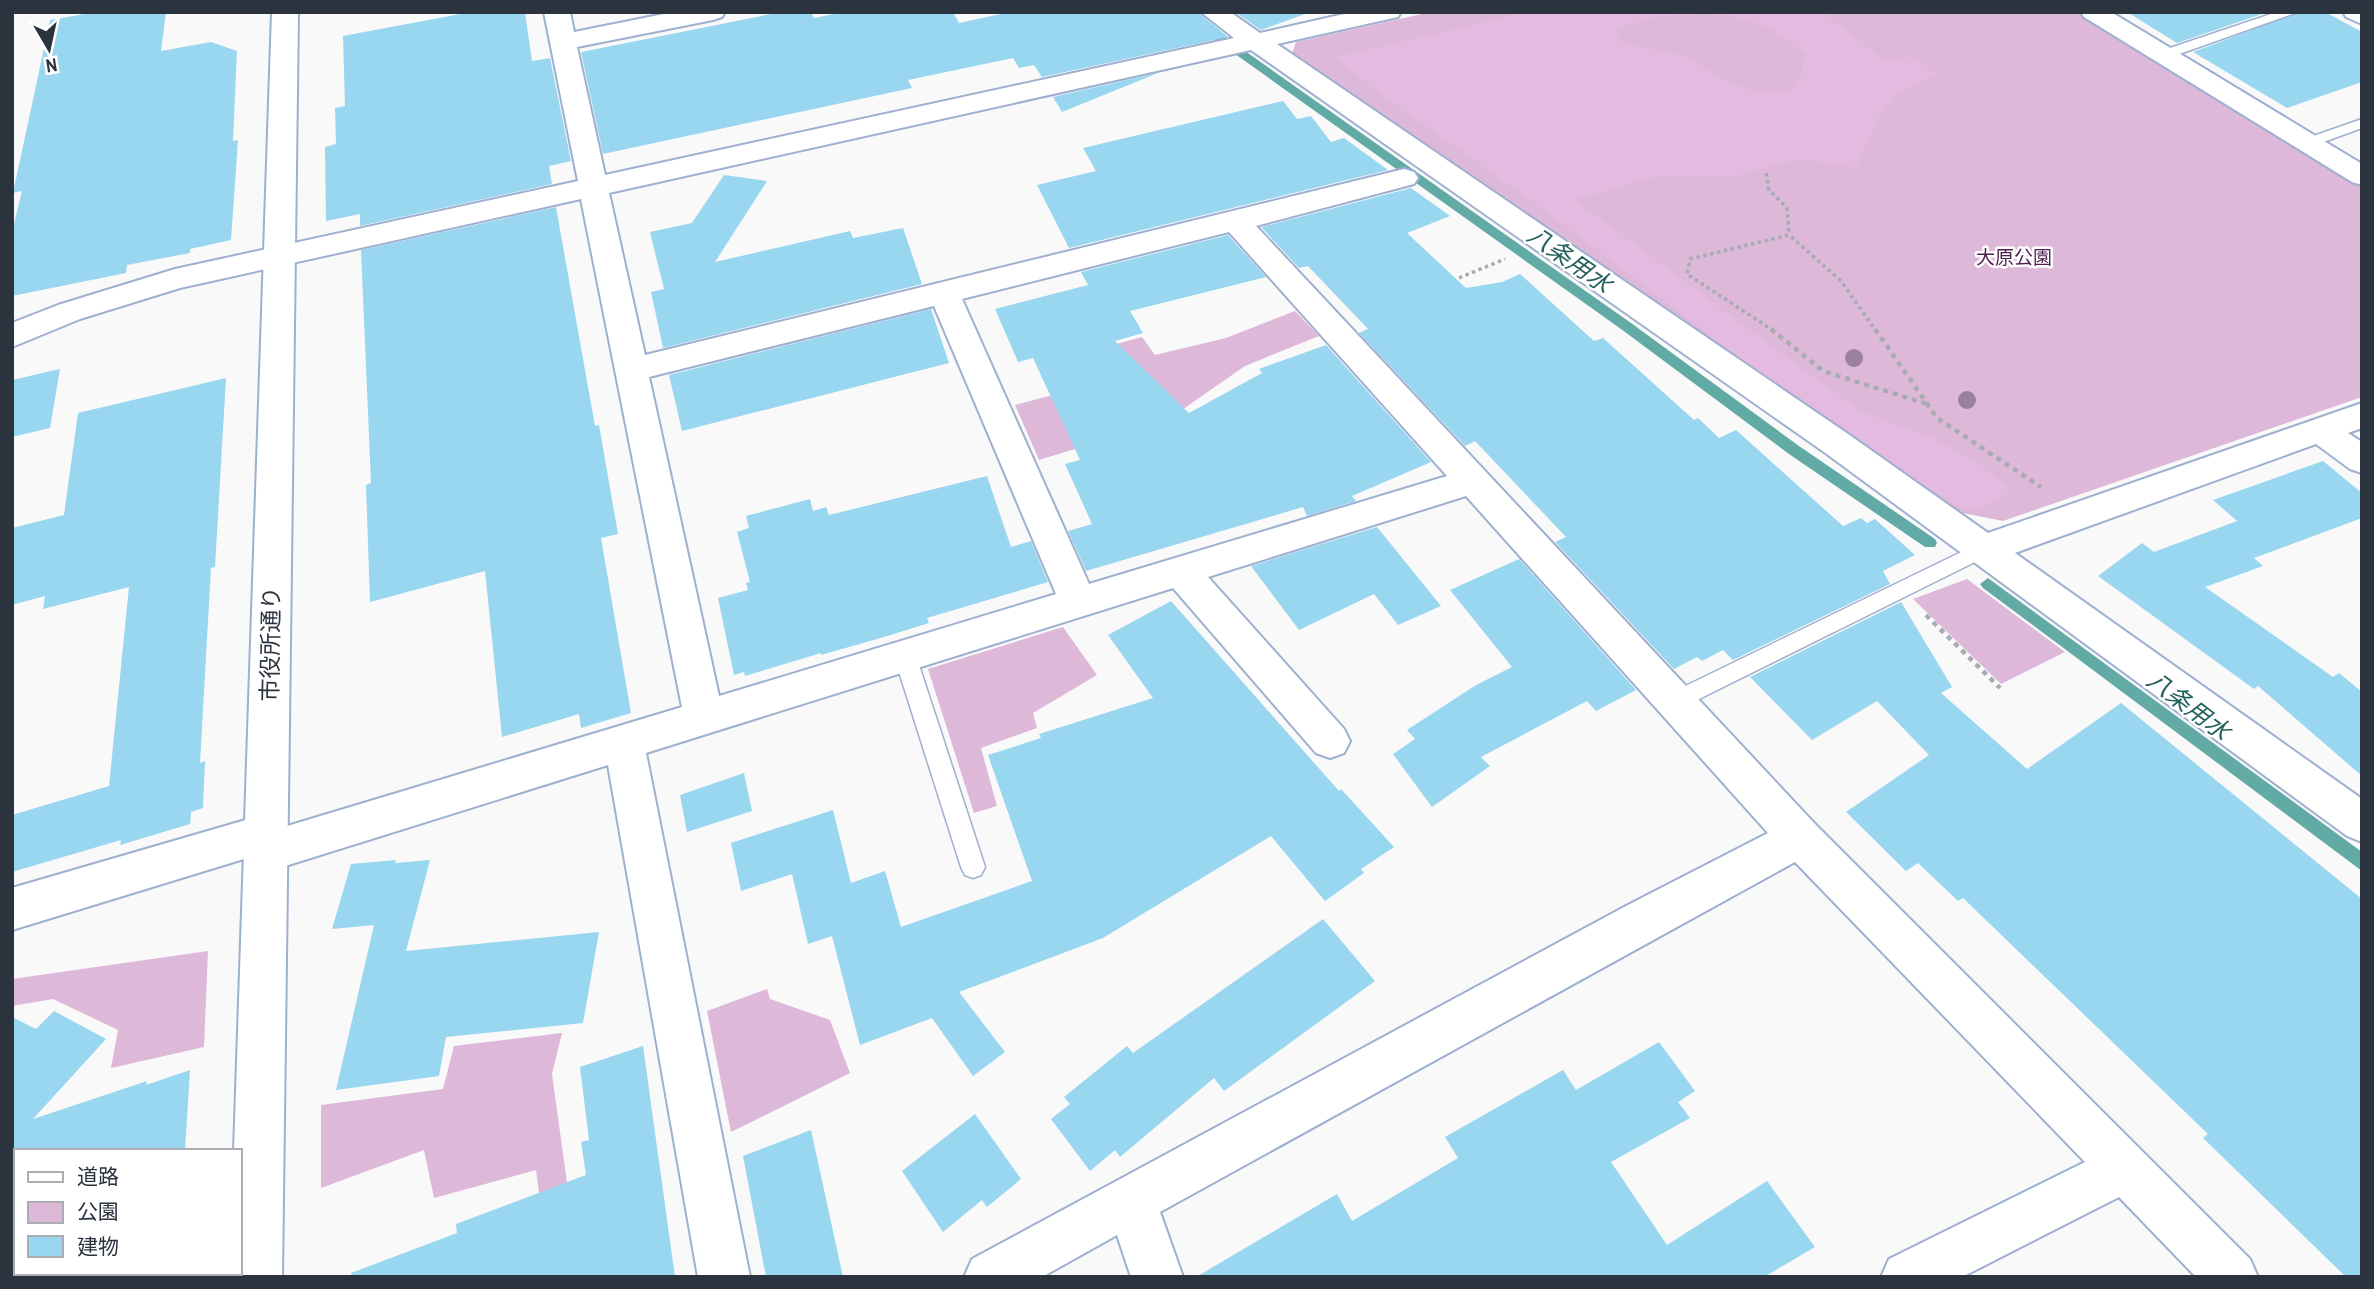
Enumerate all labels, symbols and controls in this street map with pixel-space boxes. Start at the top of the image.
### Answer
north arrow [14,14,84,84]
text: N [44,52,59,80]
water label: 八条用水 [1522,218,1621,301]
park label: 大原公園 [1976,244,2052,270]
street label: 市役所通り [253,586,287,702]
water label: 八条用水 [2141,663,2239,748]
legend [14,1149,242,1275]
text: 道路 [77,1162,119,1191]
text: 公園 [77,1197,119,1226]
text: 建物 [77,1232,119,1261]

